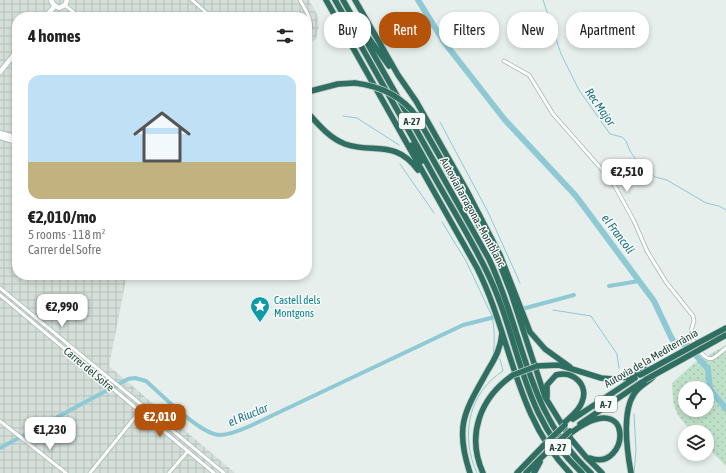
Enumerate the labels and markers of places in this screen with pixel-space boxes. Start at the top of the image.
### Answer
pin: €2,510 [594,159,660,193]
pin: €2,990 [29,294,95,328]
place label: Castell dels Montgons [274,294,320,319]
place icon: Castell dels Montgons [249,295,271,323]
pin: €2,010 [127,404,193,438]
pin: €1,230 [17,417,83,451]

